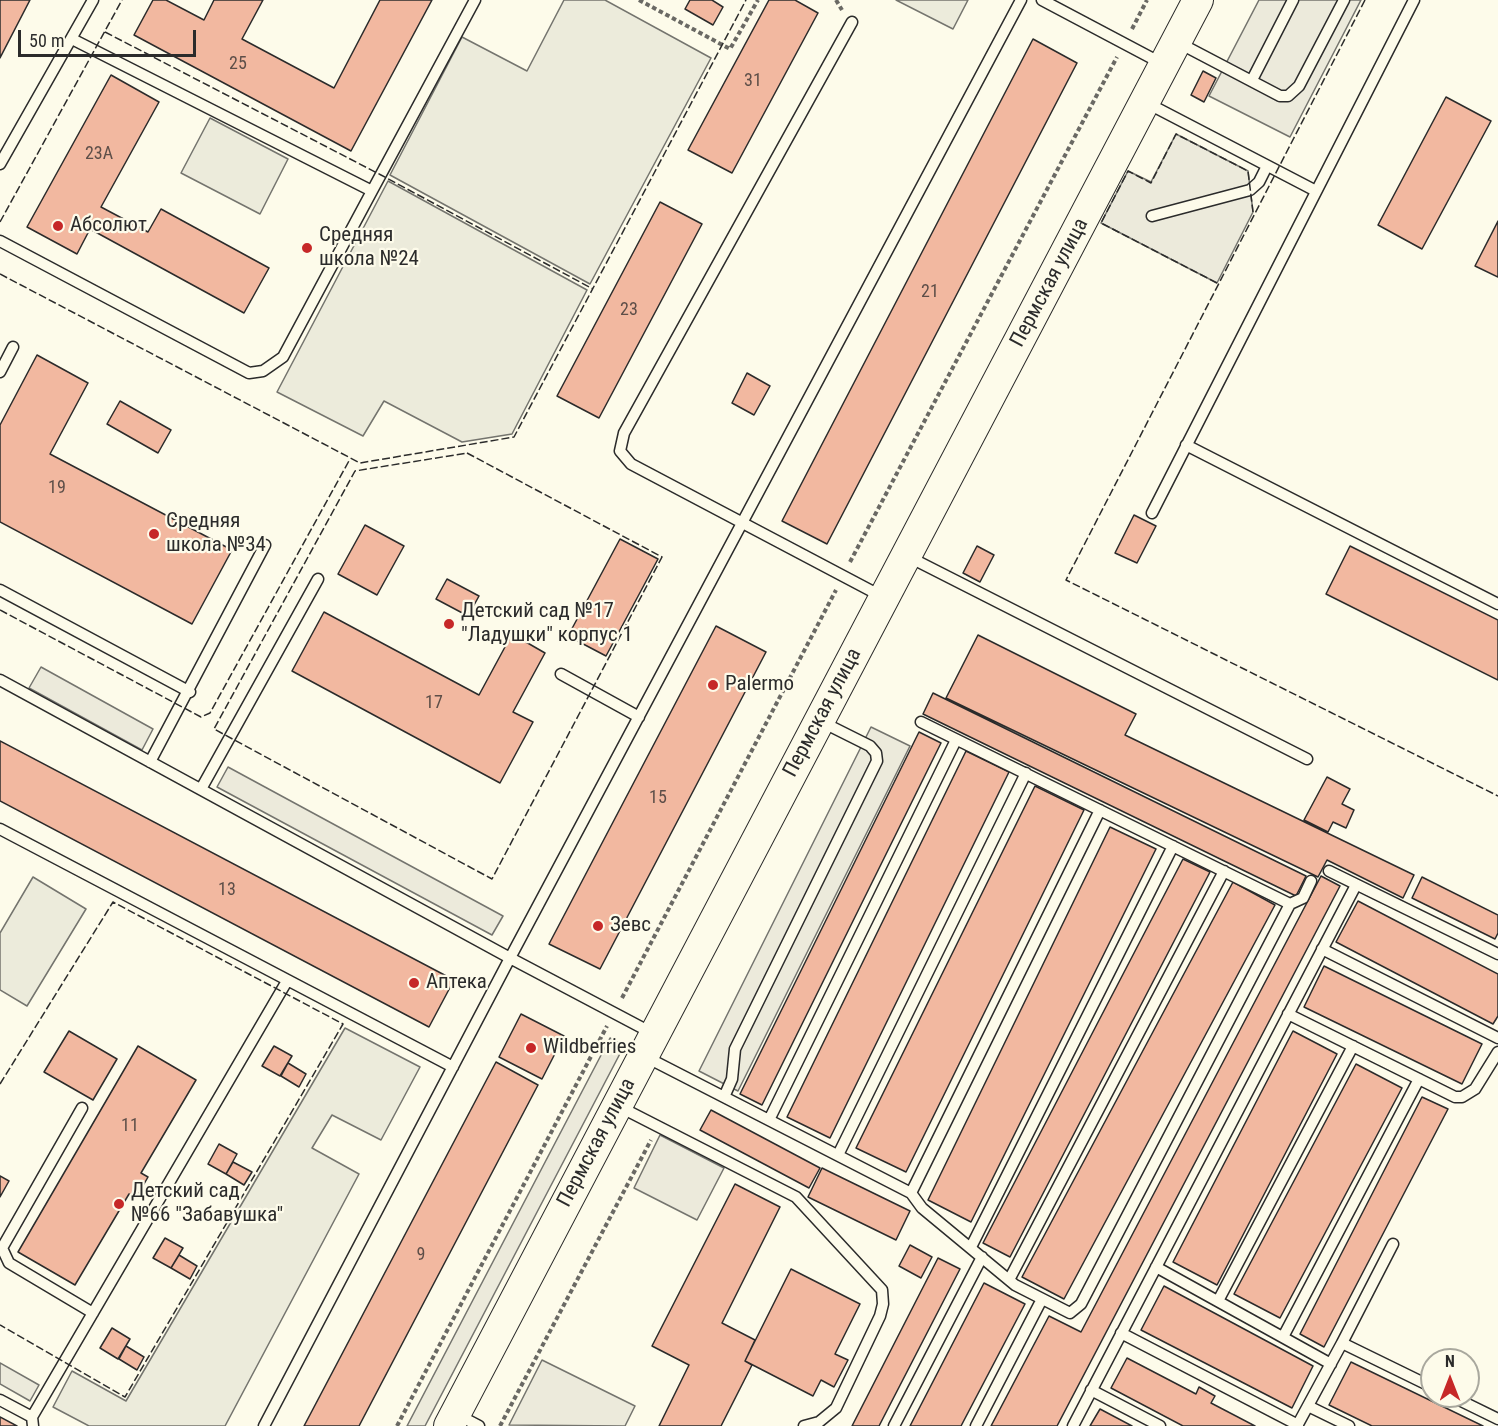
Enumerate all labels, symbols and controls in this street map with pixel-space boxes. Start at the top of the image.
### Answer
scale bar [21,18,200,56]
text: 50 m [29,30,64,51]
house number: 25 [229,53,247,75]
house number: 31 [744,70,762,92]
house number: 23А [85,143,113,165]
place label: Абсолют [70,213,147,239]
street label: Пермская улица [1005,214,1095,352]
marker: Абсолют [51,219,65,233]
place label: Средняя школа №24 [319,223,419,273]
marker: Средняя школа №24 [300,241,314,255]
house number: 21 [921,281,939,303]
house number: 23 [620,299,638,321]
house number: 19 [48,477,66,499]
place label: Средняя школа №34 [166,509,266,559]
marker: Средняя школа №34 [147,527,161,541]
place label: Детский сад №17 "Ладушки" корпус 1 [461,599,633,649]
marker: Детский сад №17 "Ладушки" корпус 1 [442,617,456,631]
street label: Пермская улица [778,644,868,782]
place label: Palermo [725,672,794,698]
marker: Palermo [706,678,720,692]
house number: 17 [425,692,443,714]
house number: 15 [649,787,667,809]
house number: 13 [218,879,236,901]
place label: Зевс [610,913,651,939]
marker: Зевс [591,919,605,933]
place label: Аптека [426,970,487,996]
marker: Аптека [407,976,421,990]
place label: Wildberries [543,1035,636,1061]
marker: Wildberries [524,1041,538,1055]
street label: Пермская улица [552,1074,642,1212]
house number: 11 [121,1115,139,1137]
place label: Детский сад №66 "Забавушка" [131,1179,283,1229]
marker: Детский сад №66 "Забавушка" [112,1197,126,1211]
house number: 9 [417,1244,425,1266]
north arrow [1420,1348,1480,1408]
text: N [1445,1352,1455,1371]

